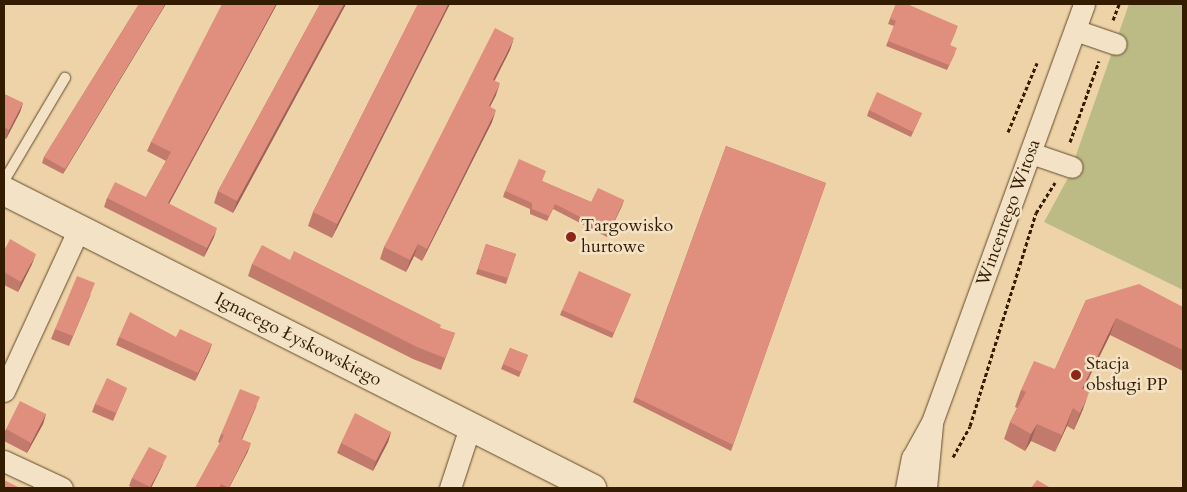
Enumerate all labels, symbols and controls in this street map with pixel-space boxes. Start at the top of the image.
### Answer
street label: Wincentego Witosa [972,137,1046,289]
place label: Targowisko hurtowe [581,216,673,258]
marker: Targowisko hurtowe [565,231,577,243]
street label: Ignacego Łyskowskiego [211,289,385,391]
place label: Stacja obsługi PP [1086,354,1168,396]
marker: Stacja obsługi PP [1070,369,1082,381]

